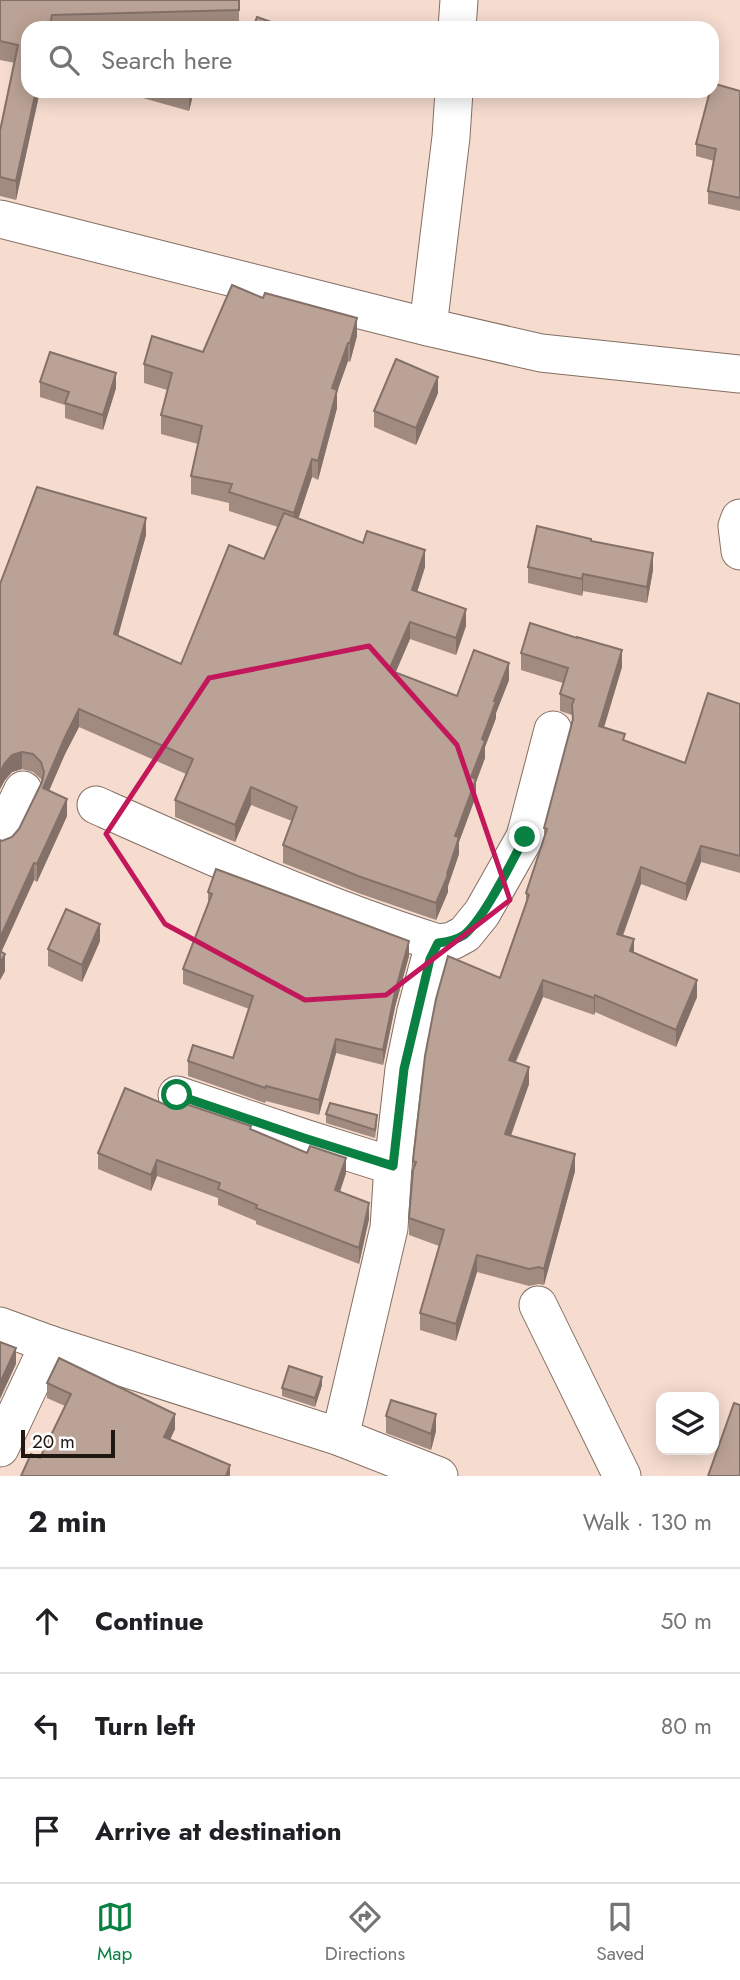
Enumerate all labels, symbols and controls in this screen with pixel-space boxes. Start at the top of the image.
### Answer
search box [21,21,719,98]
icon: search [45,41,83,79]
text: Search here [101,41,233,79]
route end [509,821,540,852]
route start [161,1079,192,1110]
map controls [656,1392,719,1455]
button: layers [656,1392,719,1455]
scale bar [21,1427,116,1459]
text: 20 m [32,1428,75,1455]
text: 2 min [28,1500,107,1543]
text: Walk · 130 m [583,1505,712,1539]
icon: ahead [28,1602,66,1640]
text: Continue [95,1602,204,1640]
text: 50 m [660,1604,712,1638]
icon: left [28,1707,66,1745]
text: Turn left [95,1707,195,1745]
text: 80 m [661,1709,712,1743]
icon: arrive [28,1812,66,1850]
text: Arrive at destination [95,1812,342,1850]
tab: Map [96,1898,134,1967]
tab: Directions [325,1898,405,1967]
tab: Saved [596,1898,644,1967]

